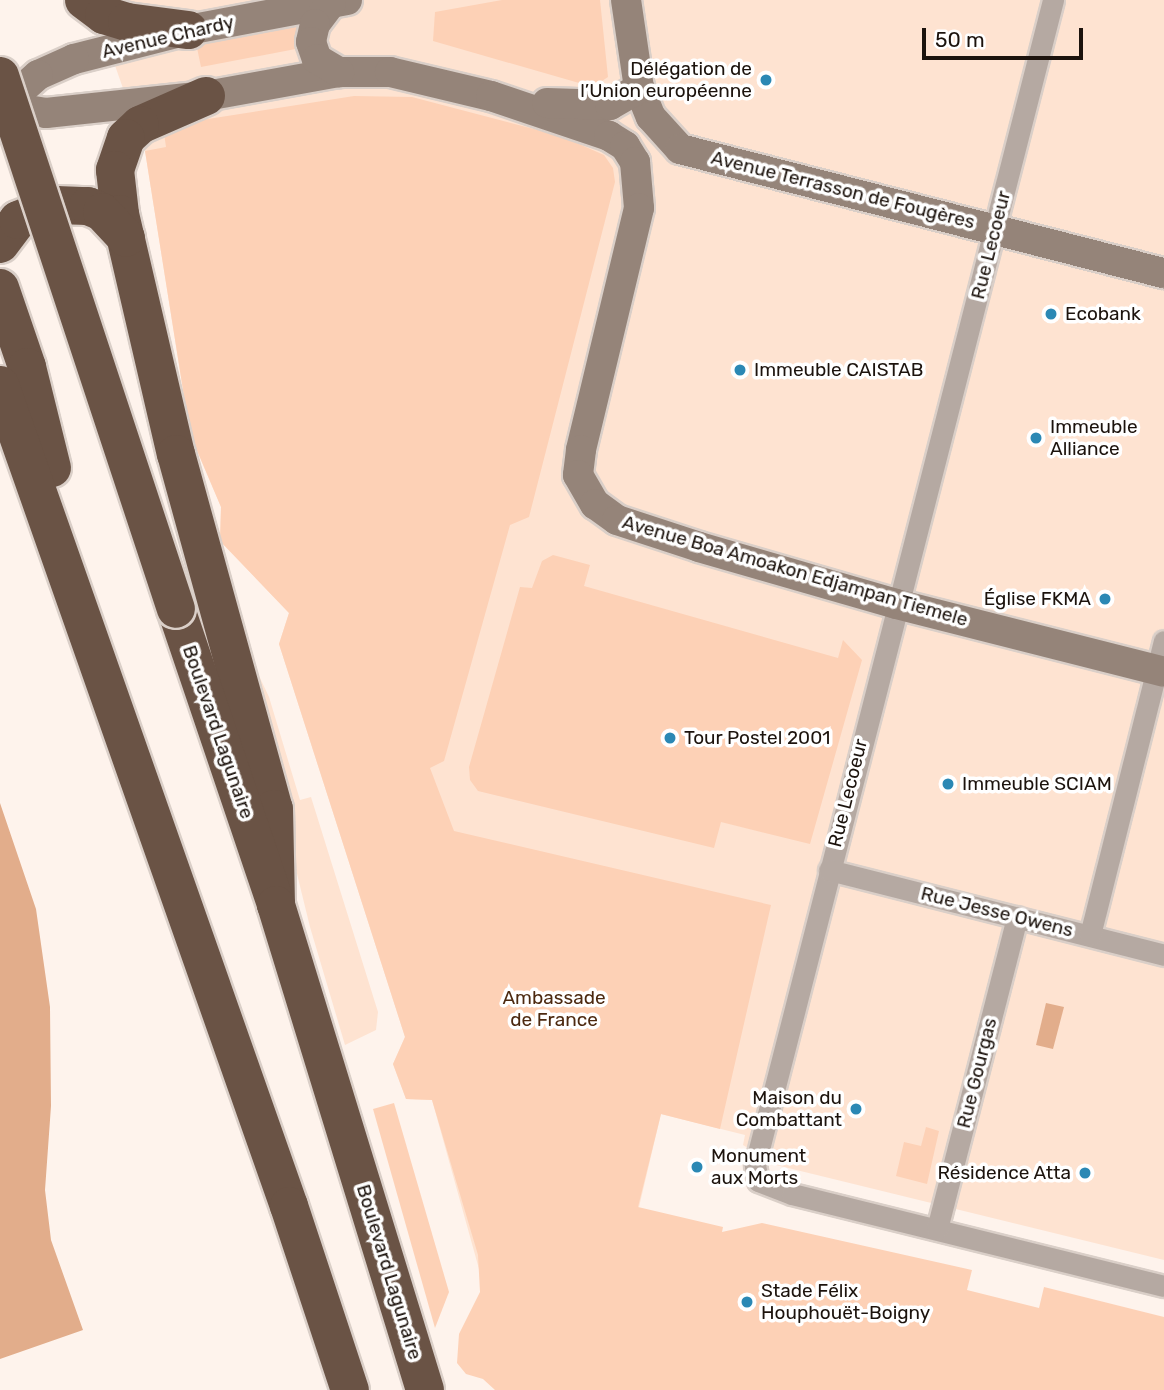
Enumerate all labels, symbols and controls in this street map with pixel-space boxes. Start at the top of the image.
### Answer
street label: Avenue Chardy [100,11,236,63]
scale bar [926,14,1087,58]
text: 50 m [935,27,985,52]
place label: Délégation de l’Union européenne [580,58,752,102]
marker: Délégation de l’Union européenne [758,72,774,88]
street label: Avenue Terrasson de Fougères [709,146,977,234]
street label: Rue Lecoeur [967,188,1015,302]
place label: Ecobank [1065,303,1141,325]
marker: Ecobank [1043,306,1059,322]
place label: Immeuble CAISTAB [754,359,923,381]
marker: Immeuble CAISTAB [732,362,748,378]
place label: Immeuble Alliance [1050,416,1138,460]
marker: Immeuble Alliance [1028,430,1044,446]
street label: Avenue Boa Amoakon Edjampan Tiemele [619,511,971,631]
place label: Église FKMA [984,588,1091,610]
marker: Église FKMA [1097,591,1113,607]
street label: Boulevard Lagunaire [178,642,258,822]
place label: Tour Postel 2001 [684,727,831,749]
marker: Tour Postel 2001 [662,730,678,746]
street label: Rue Lecoeur [824,736,872,850]
place label: Immeuble SCIAM [962,773,1112,795]
marker: Immeuble SCIAM [940,776,956,792]
street label: Rue Jesse Owens [918,882,1076,942]
park label: Ambassade de France [502,987,606,1031]
street label: Rue Gourgas [952,1015,1002,1131]
place label: Maison du Combattant [736,1087,842,1131]
marker: Maison du Combattant [848,1101,864,1117]
place label: Monument aux Morts [711,1145,806,1189]
marker: Monument aux Morts [689,1159,705,1175]
place label: Résidence Atta [937,1162,1071,1184]
marker: Résidence Atta [1077,1165,1093,1181]
street label: Boulevard Lagunaire [352,1182,426,1362]
place label: Stade Félix Houphouët-Boigny [761,1280,930,1324]
marker: Stade Félix Houphouët-Boigny [739,1294,755,1310]

